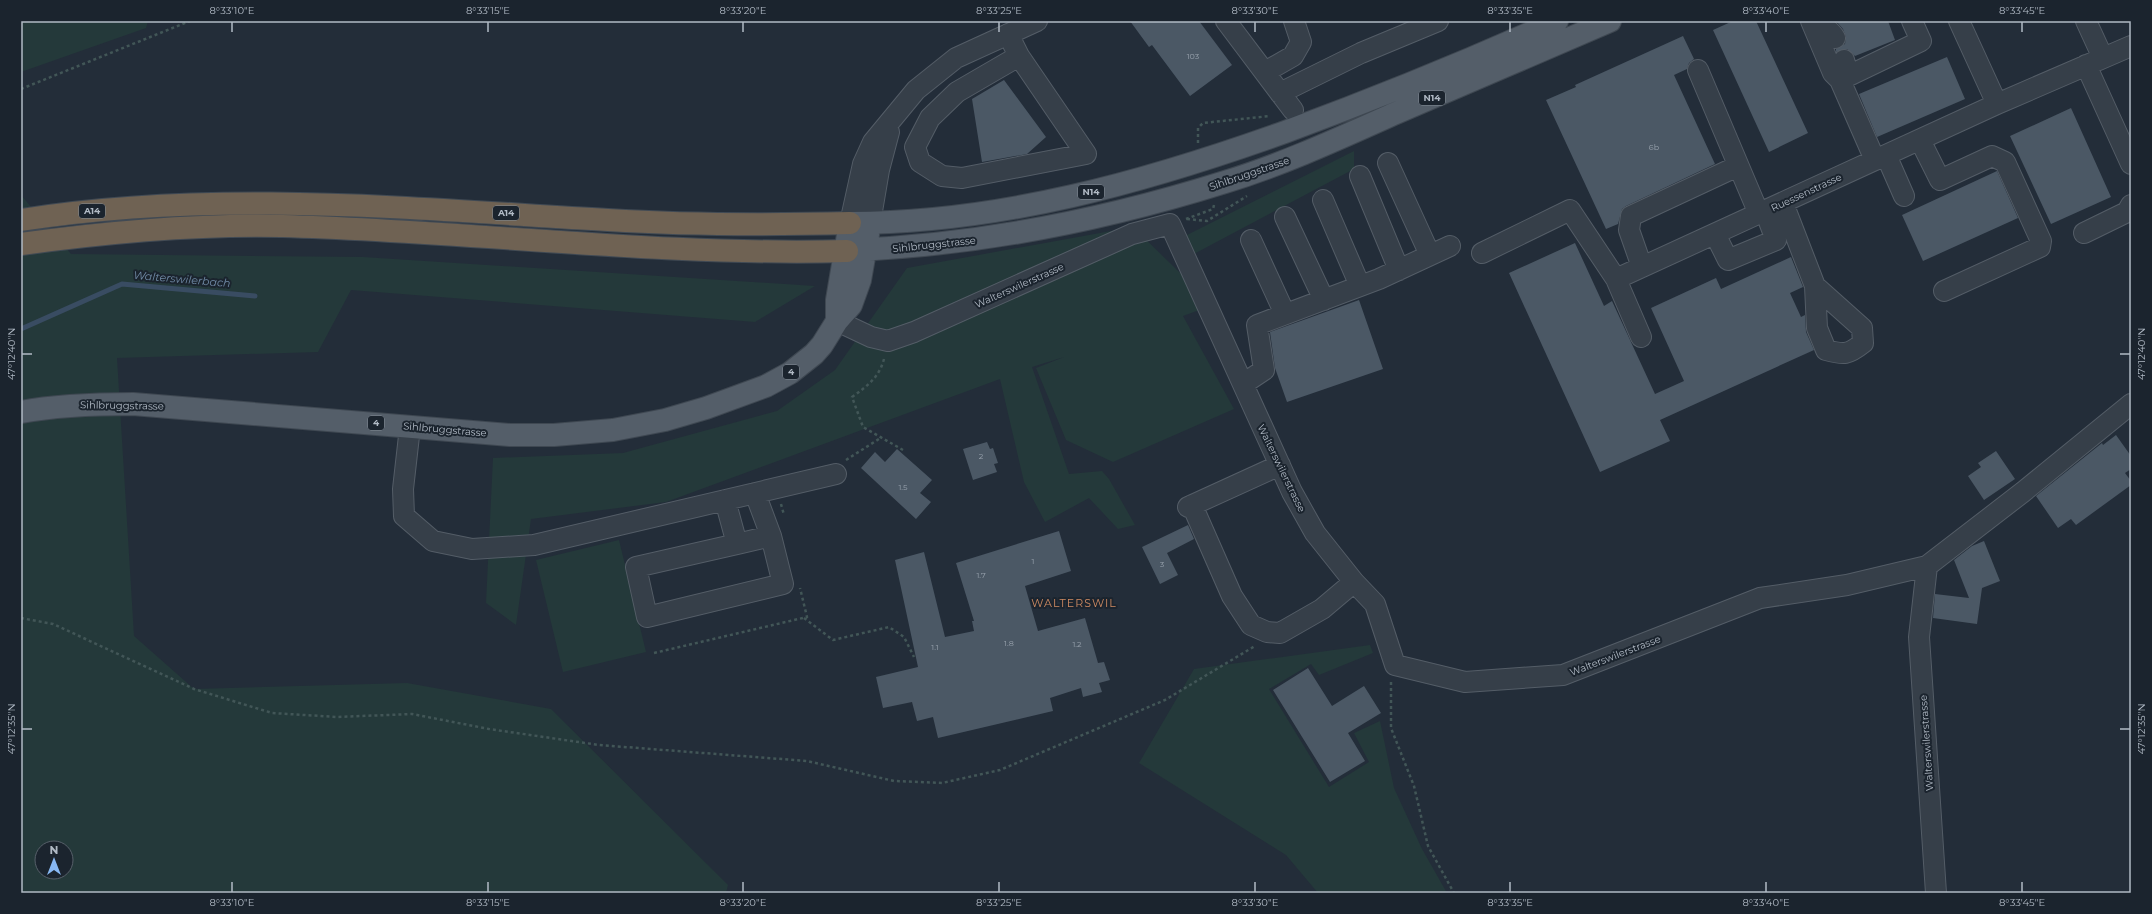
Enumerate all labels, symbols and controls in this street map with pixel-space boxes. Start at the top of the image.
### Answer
text: 8°33'10"E [209,4,255,17]
text: 8°33'15"E [466,4,510,17]
text: 8°33'20"E [720,4,767,17]
text: 8°33'25"E [976,4,1022,17]
text: 8°33'30"E [1232,4,1279,17]
text: 8°33'35"E [1487,4,1533,17]
text: 8°33'40"E [1742,4,1790,17]
text: 8°33'45"E [1999,4,2045,17]
house number: 103 [1187,51,1200,61]
road number: N14 [1419,91,1445,105]
house number: 6b [1649,142,1660,152]
street label: Sihlbruggstrasse [1207,154,1291,193]
street label: Ruessenstrasse [1769,170,1844,215]
road number: N14 [1078,185,1104,199]
road number: A14 [79,204,105,218]
road number: A14 [493,206,519,220]
street label: Sihlbruggstrasse [892,234,976,255]
street label: Walterswilerstrasse [973,260,1066,311]
water label: Walterswilerbach [133,268,231,290]
text: 47°12'40"N [5,328,18,380]
text: 47°12'40"N [2135,328,2148,380]
road number: 4 [783,365,799,379]
street label: Sihlbruggstrasse [80,398,164,413]
road number: 4 [368,416,384,430]
street label: Sihlbruggstrasse [403,419,487,440]
street label: Walterswilerstrasse [1255,422,1308,514]
house number: 2 [979,451,984,461]
house number: 1.5 [898,482,908,492]
house number: 1 [1032,556,1034,566]
house number: 3 [1160,559,1165,569]
house number: 1.7 [976,570,986,580]
district label: WALTERSWIL [1031,596,1117,610]
street label: Walterswilerstrasse [1568,632,1662,679]
house number: 1.8 [1004,638,1014,648]
house number: 1.2 [1072,639,1082,649]
house number: 1.1 [931,642,939,652]
street label: Walterswilerstrasse [1917,695,1936,791]
text: 47°12'35"N [5,703,18,755]
text: 47°12'35"N [2135,703,2148,755]
north arrow [34,840,74,880]
text: N [50,843,58,857]
text: 8°33'10"E [209,896,255,909]
text: 8°33'15"E [466,896,510,909]
text: 8°33'20"E [720,896,767,909]
text: 8°33'25"E [976,896,1022,909]
text: 8°33'30"E [1232,896,1279,909]
text: 8°33'35"E [1487,896,1533,909]
text: 8°33'40"E [1742,896,1790,909]
text: 8°33'45"E [1999,896,2045,909]

